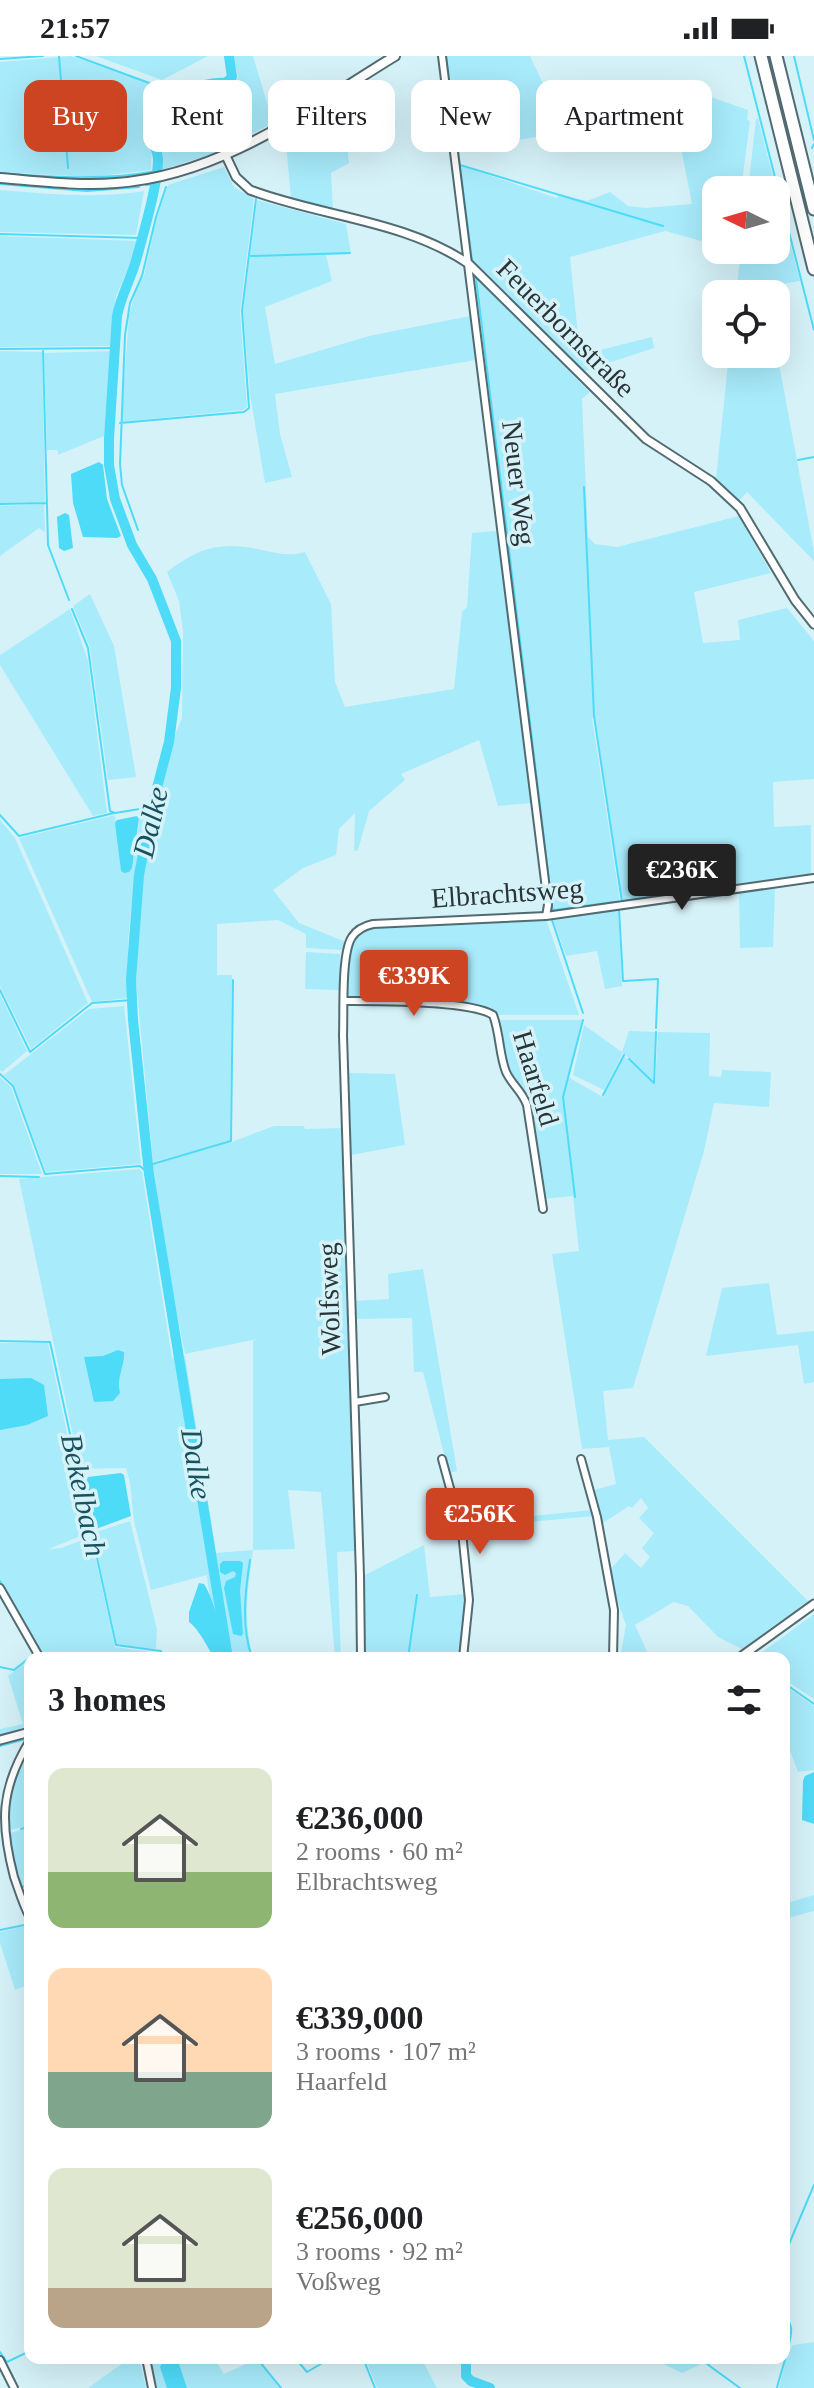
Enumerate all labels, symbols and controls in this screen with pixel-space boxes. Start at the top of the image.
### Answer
text: 21:57 [40,11,110,44]
chip: Buy [24,80,127,152]
chip: Rent [143,80,252,152]
chip: Filters [268,80,395,152]
chip: New [411,80,520,152]
chip: Apartment [536,80,712,152]
north arrow [702,176,790,264]
map controls [702,176,790,368]
street label: Feuerbornstraße [491,253,641,403]
button: locate [702,280,790,368]
street label: Neuer Weg [496,419,542,547]
water label: Dalke [126,783,174,862]
pin: €236K [626,844,738,912]
text: €236K [646,855,718,884]
street label: Elbrachtsweg [430,872,584,914]
pin: €339K [358,950,470,1018]
text: €339K [378,961,450,990]
street label: Haarfeld [507,1027,565,1129]
street label: Wolfsweg [312,1242,346,1356]
water label: Dalke [175,1425,219,1502]
water label: Bekelbach [55,1430,113,1560]
pin: €256K [424,1488,536,1556]
text: €256K [444,1499,516,1528]
icon: filters [722,1678,766,1722]
text: 3 homes [48,1681,166,1718]
text: €236,000 [296,1799,424,1836]
icon: home [112,1800,208,1896]
text: 2 rooms · 60 m² [296,1837,463,1866]
text: Elbrachtsweg [296,1867,438,1896]
text: €339,000 [296,1999,424,2036]
icon: home [112,2000,208,2096]
text: 3 rooms · 107 m² [296,2037,476,2066]
text: Haarfeld [296,2067,387,2096]
text: €256,000 [296,2199,424,2236]
icon: home [112,2200,208,2296]
text: 3 rooms · 92 m² [296,2237,463,2266]
text: Voßweg [296,2267,381,2296]

